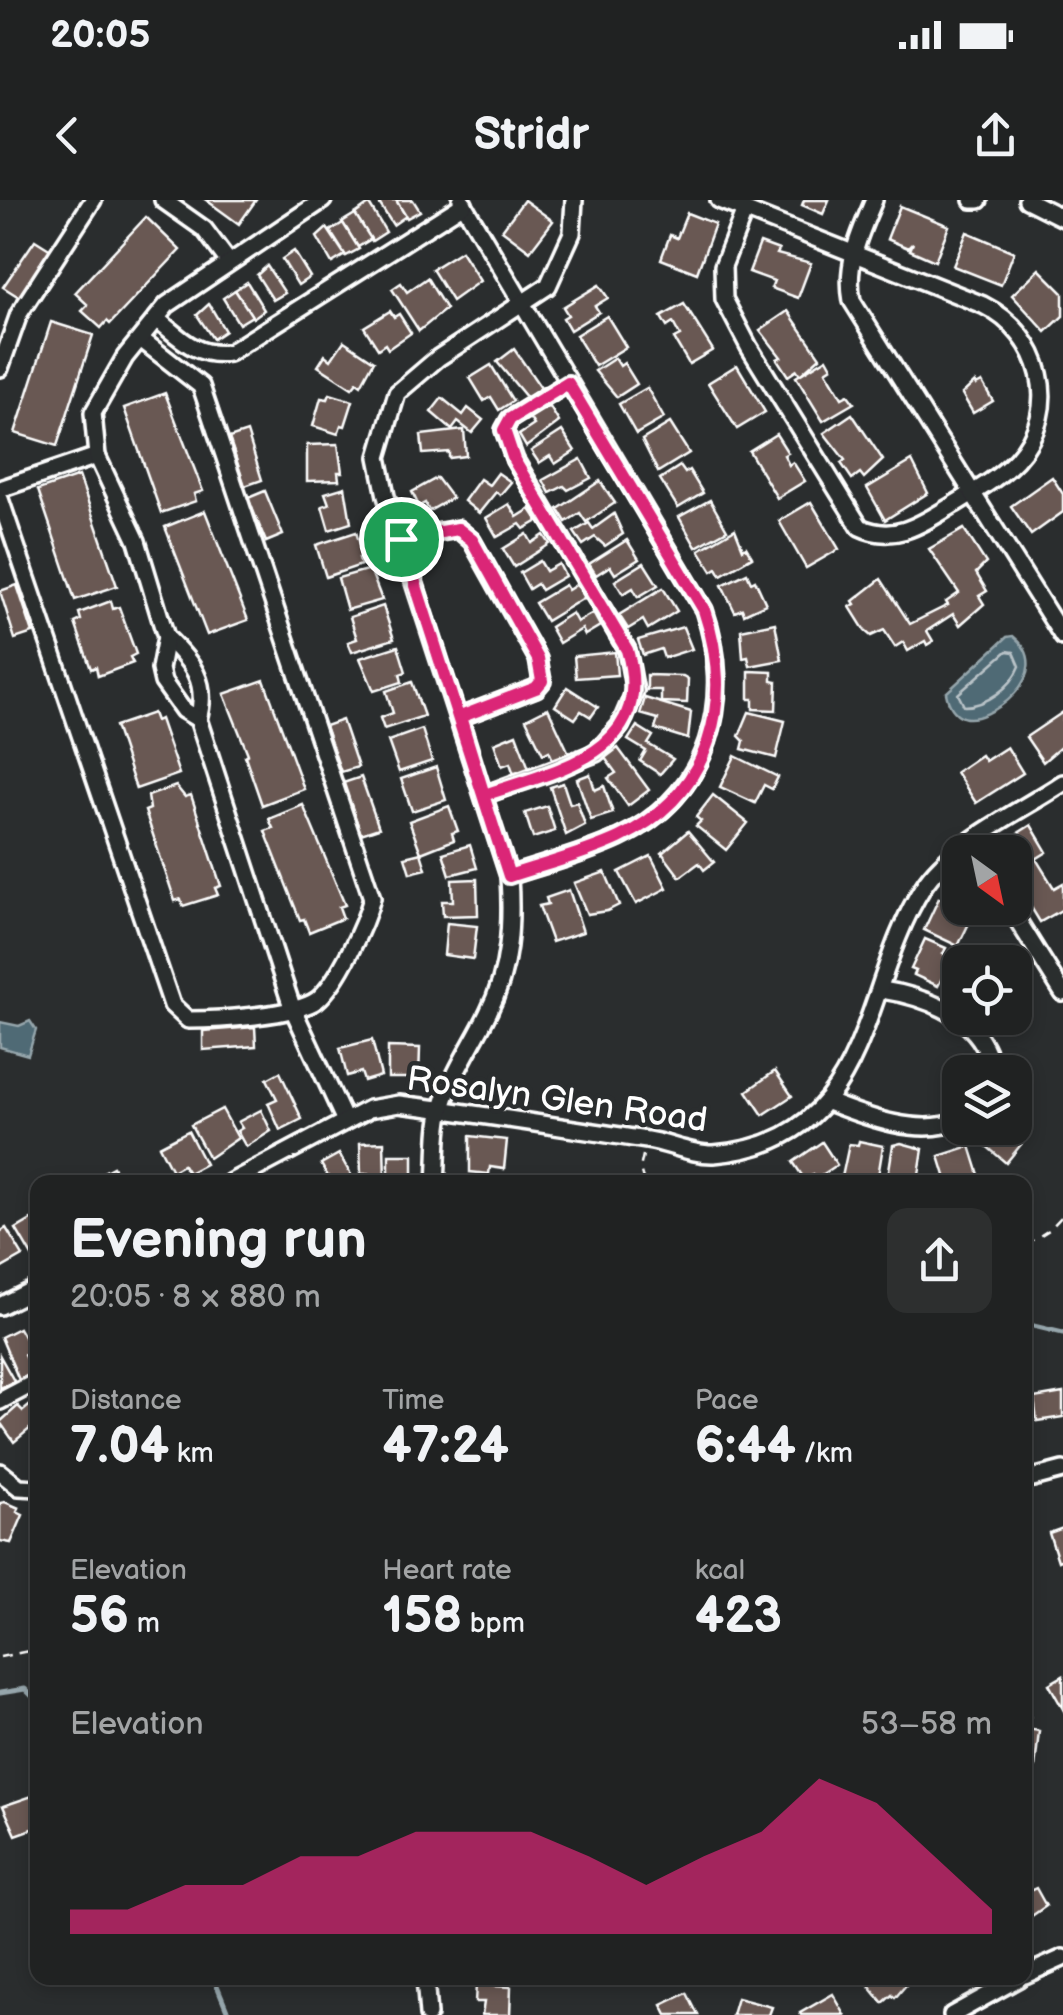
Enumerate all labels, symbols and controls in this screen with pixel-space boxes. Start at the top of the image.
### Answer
text: 20:05 [50,13,150,58]
icon: back [40,108,95,163]
text: Stridr [474,108,589,163]
icon: share [968,108,1023,163]
pin [359,497,444,582]
icon: arrive [374,512,429,567]
north arrow [942,835,1032,925]
map controls [942,835,1032,1145]
button: locate [942,945,1032,1035]
button: layers [942,1055,1032,1145]
street label: Rosalyn Glen Road [404,1058,710,1142]
text: Evening run [70,1207,367,1274]
button: share [887,1208,992,1313]
text: 20:05 · 8 × 880 m [70,1278,321,1317]
text: Distance [70,1384,182,1417]
text: Time [382,1384,444,1417]
text: Pace [695,1384,759,1417]
text: 7.04 [70,1417,169,1477]
text: 47:24 [382,1417,509,1477]
text: 6:44 [695,1417,796,1477]
text: km [169,1437,214,1470]
text: /km [796,1437,853,1470]
text: Elevation [70,1554,187,1587]
text: Heart rate [382,1554,512,1587]
text: kcal [695,1554,745,1587]
text: 56 [70,1587,129,1647]
text: 158 [382,1587,462,1647]
text: 423 [695,1587,782,1647]
text: m [129,1607,160,1640]
text: bpm [462,1607,525,1640]
text: Elevation [70,1705,203,1744]
text: 53–58 m [861,1705,992,1744]

